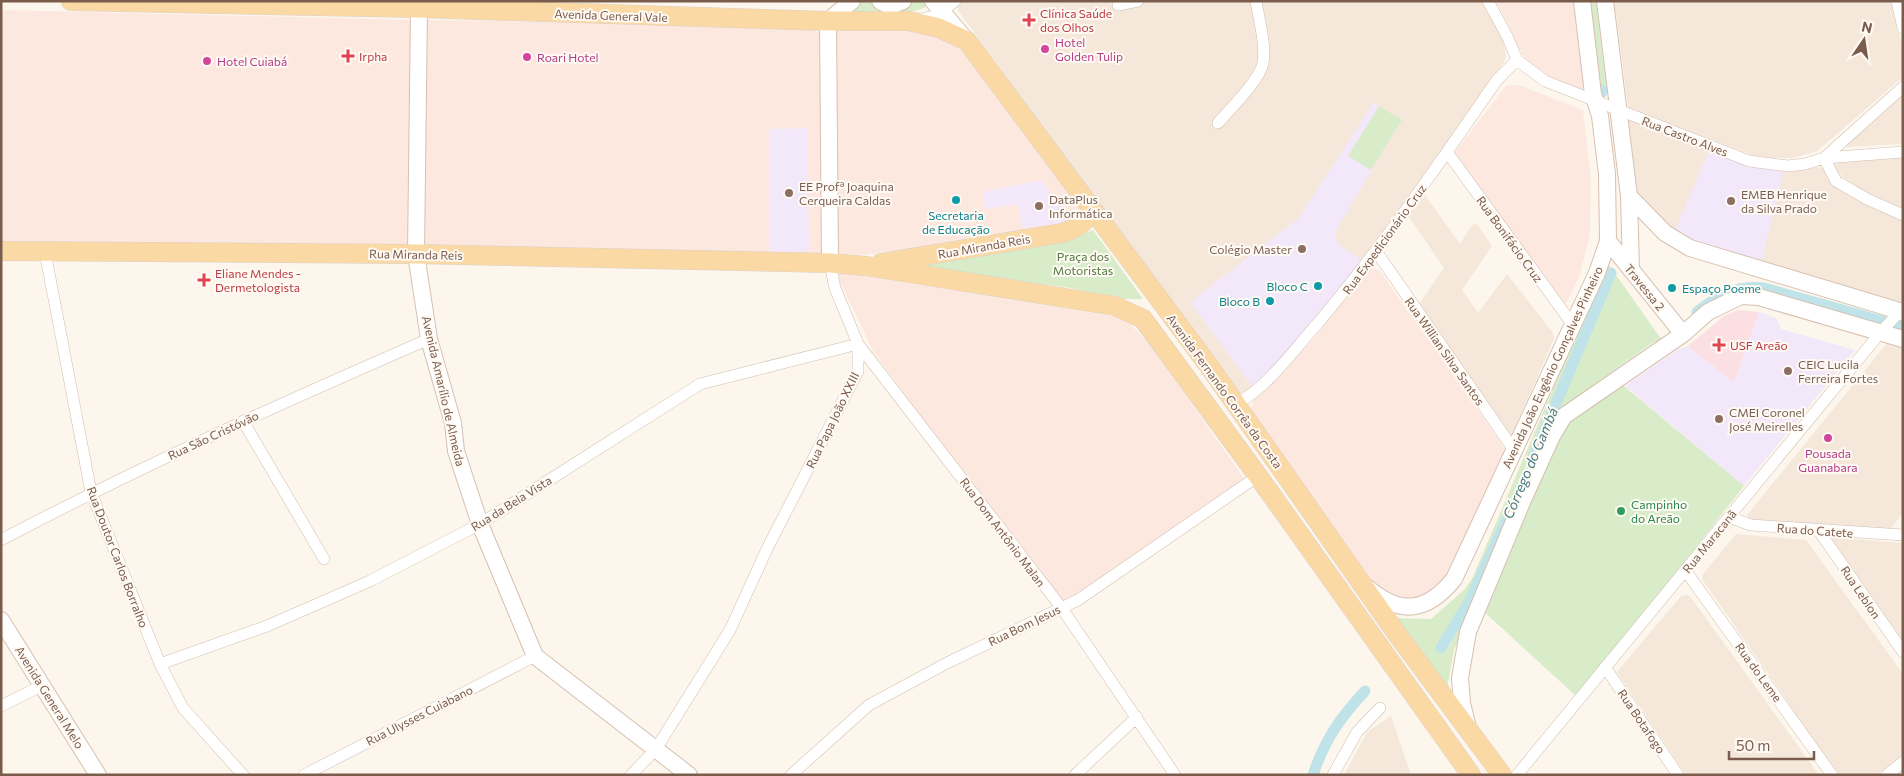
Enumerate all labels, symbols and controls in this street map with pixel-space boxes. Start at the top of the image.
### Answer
street label: Avenida General Vale [554,6,668,24]
place label: Clínica Saúde dos Olhos [1040,6,1112,34]
marker: Clínica Saúde dos Olhos [1022,13,1036,27]
north arrow [1839,15,1889,65]
text: N [1860,17,1874,36]
place label: Hotel Golden Tulip [1055,35,1123,63]
marker: Hotel Golden Tulip [1039,43,1051,55]
marker: Irpha [341,49,355,63]
place label: Irpha [359,49,387,63]
place label: Roari Hotel [537,50,599,64]
marker: Roari Hotel [521,51,533,63]
place label: Hotel Cuiabá [217,54,287,68]
marker: Hotel Cuiabá [201,55,213,67]
street label: Rua Castro Alves [1640,113,1730,159]
place label: EE Profª Joaquina Cerqueira Caldas [799,179,894,207]
street label: Rua Expedicionário Cruz [1339,181,1429,297]
marker: EE Profª Joaquina Cerqueira Caldas [783,187,795,199]
place label: EMEB Henrique da Silva Prado [1741,187,1827,215]
place label: DataPlus Informática [1049,192,1113,220]
street label: Rua Bonifácio Cruz [1474,193,1546,285]
marker: Secretaria de Educação [950,194,962,206]
marker: EMEB Henrique da Silva Prado [1725,195,1737,207]
marker: DataPlus Informática [1033,200,1045,212]
place label: Secretaria de Educação [922,208,990,236]
street label: Rua Miranda Reis [937,231,1031,261]
place label: Colégio Master [1209,242,1292,256]
marker: Colégio Master [1296,243,1308,255]
street label: Rua Miranda Reis [369,246,463,262]
park label: Praça dos Motoristas [1053,249,1113,277]
street label: Travessa 2 [1622,261,1668,313]
street label: Avenida João Eugênio Gonçalves Pinheiro [1499,264,1606,471]
place label: Eliane Mendes - Dermetologista [215,266,301,294]
marker: Eliane Mendes - Dermetologista [197,273,211,287]
place label: Bloco C [1266,279,1308,293]
marker: Bloco C [1312,280,1324,292]
place label: Espaço Poeme [1682,281,1761,295]
marker: Espaço Poeme [1666,282,1678,294]
place label: Bloco B [1219,294,1260,308]
street label: Rua Willian Silva Santos [1402,294,1488,408]
marker: Bloco B [1264,295,1276,307]
street label: Avenida Fernando Corrêa da Costa [1164,311,1286,471]
street label: Avenida Amarílio de Almeida [420,314,468,468]
marker: USF Areão [1712,338,1726,352]
place label: USF Areão [1730,338,1788,352]
place label: CEIC Lucila Ferreira Fortes [1798,357,1878,385]
marker: CEIC Lucila Ferreira Fortes [1782,365,1794,377]
street label: Rua Papa João XXIII [803,370,862,471]
water label: Córrego do Gambá [1499,404,1561,521]
place label: CMEI Coronel José Meirelles [1729,405,1805,434]
street label: Rua São Cristóvão [165,408,261,462]
marker: CMEI Coronel José Meirelles [1713,413,1725,425]
marker: Pousada Guanabara [1822,432,1834,444]
place label: Pousada Guanabara [1798,446,1858,474]
street label: Rua da Bela Vista [468,473,554,533]
street label: Rua Dom Antônio Malan [958,475,1048,589]
street label: Rua Doutor Carlos Borralho [85,484,151,630]
place label: Campinho do Areão [1631,497,1687,525]
marker: Campinho do Areão [1615,505,1627,517]
street label: Rua Maracanã [1679,507,1739,575]
street label: Rua do Catete [1776,520,1854,540]
street label: Rua Leblon [1838,563,1884,621]
street label: Rua Bom Jesus [986,602,1063,649]
street label: Rua do Leme [1733,640,1785,704]
street label: Avenida General Melo [13,643,87,751]
street label: Rua Ulysses Cuiabano [363,682,475,748]
street label: Rua Botafogo [1615,686,1669,756]
scale bar [1729,728,1814,760]
text: 50 m [1736,736,1770,754]

